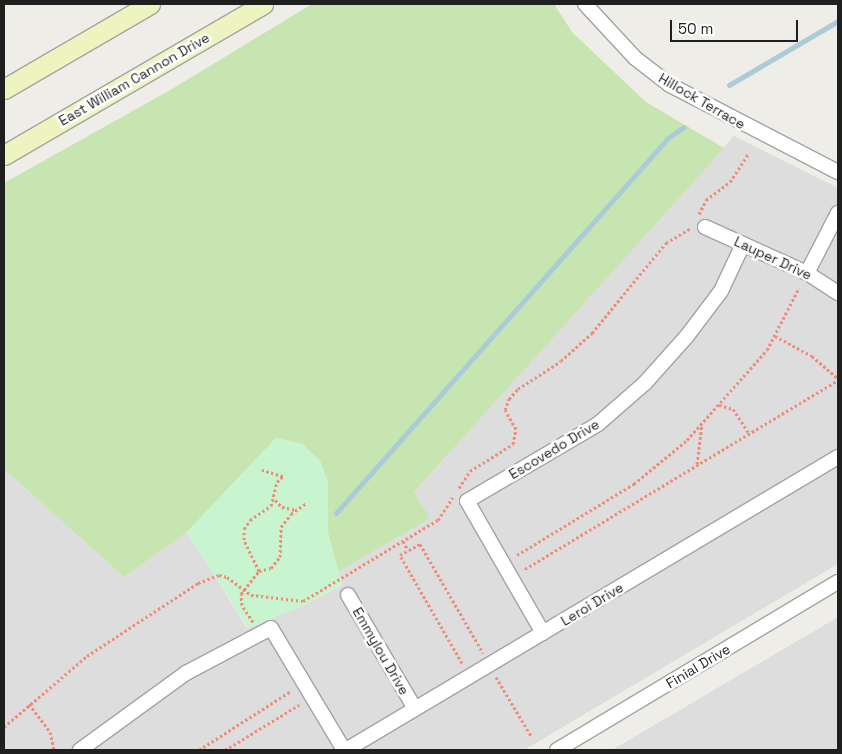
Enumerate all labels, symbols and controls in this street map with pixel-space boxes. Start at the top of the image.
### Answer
scale bar [672,10,800,42]
text: 50 m [678,19,713,38]
street label: East William Cannon Drive [56,29,212,129]
street label: Hillock Terrace [656,69,748,133]
street label: Lauper Drive [731,233,815,283]
street label: Escovedo Drive [506,415,602,483]
street label: Leroi Drive [558,579,626,629]
street label: Emmylou Drive [349,604,413,698]
street label: Finial Drive [663,640,733,692]

